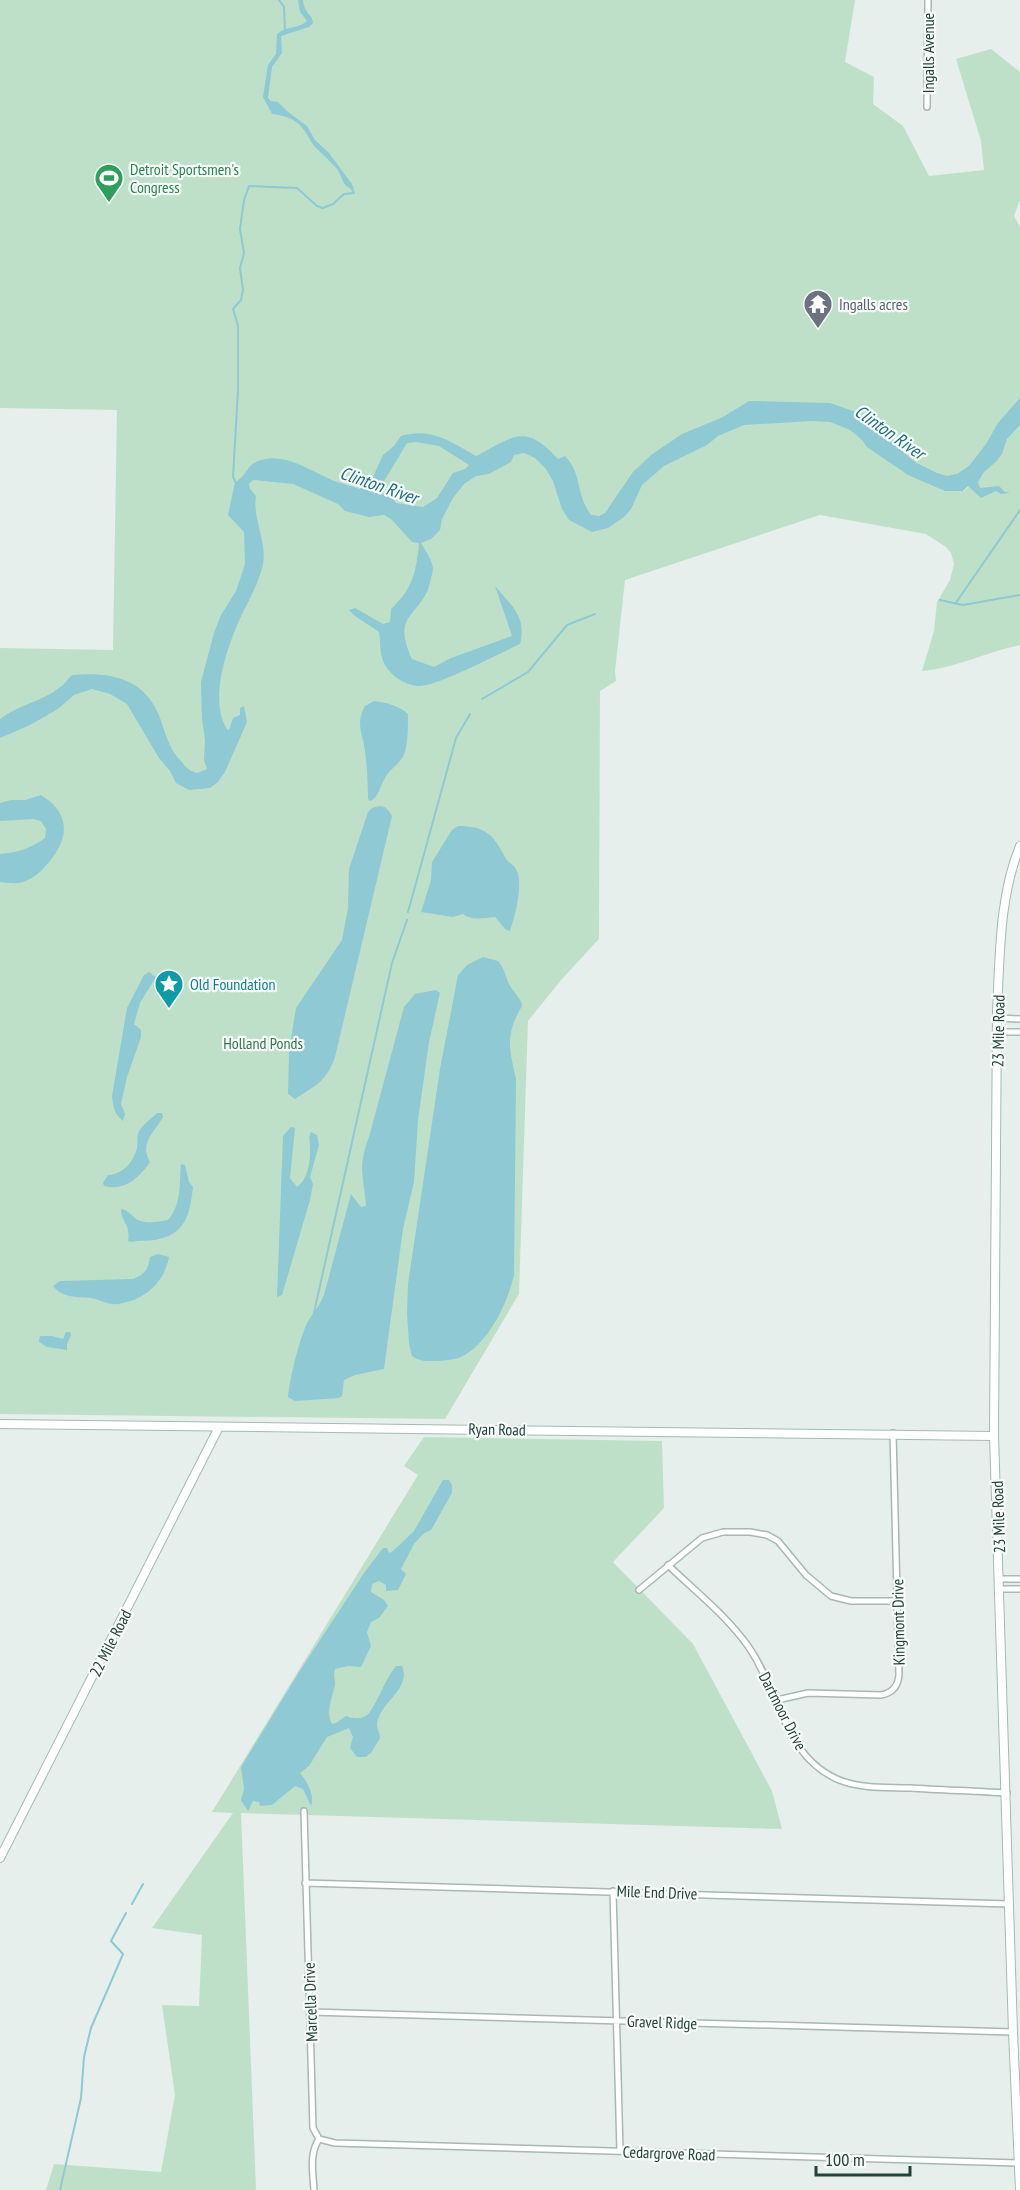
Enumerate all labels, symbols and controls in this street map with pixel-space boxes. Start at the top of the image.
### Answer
street label: Ingalls Avenue [918,13,938,93]
place label: Detroit Sportsmen's Congress [130,159,239,197]
sports icon: Detroit Sportsmen's Congress [93,162,125,204]
temple icon: Ingalls acres [802,288,834,330]
place label: Ingalls acres [839,294,908,314]
water label: Clinton River [850,400,932,466]
water label: Clinton River [337,461,424,510]
place icon: Old Foundation [153,968,185,1010]
place label: Old Foundation [190,974,275,994]
street label: 23 Mile Road [987,995,1009,1067]
park label: Holland Ponds [223,1033,303,1053]
street label: Ryan Road [468,1419,526,1440]
street label: 23 Mile Road [987,1480,1009,1554]
street label: Kingmont Drive [887,1579,909,1665]
street label: 22 Mile Road [85,1606,135,1680]
street label: Dartmoor Drive [755,1669,811,1753]
street label: Mile End Drive [616,1881,698,1903]
street label: Marcella Drive [299,1962,321,2042]
street label: Gravel Ridge [627,2011,697,2033]
scale bar [816,2139,910,2177]
street label: Cedargrove Road [622,2141,716,2165]
text: 100 m [825,2148,865,2171]

